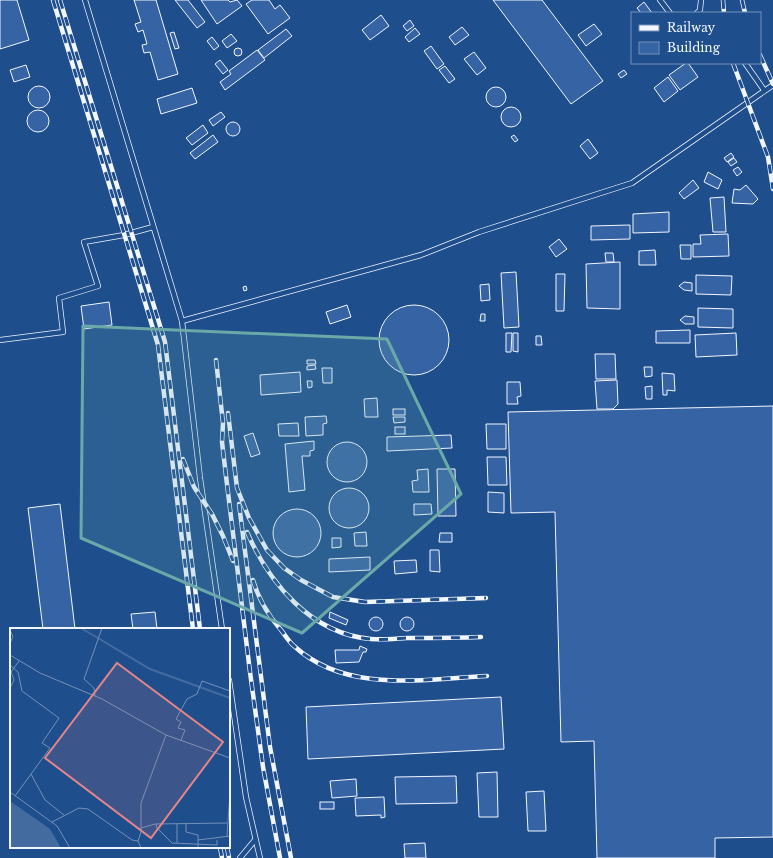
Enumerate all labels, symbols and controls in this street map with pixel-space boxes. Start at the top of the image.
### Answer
legend [631,12,761,64]
text: Railway [667,20,716,35]
text: Building [667,40,721,55]
inset map [10,628,230,848]

